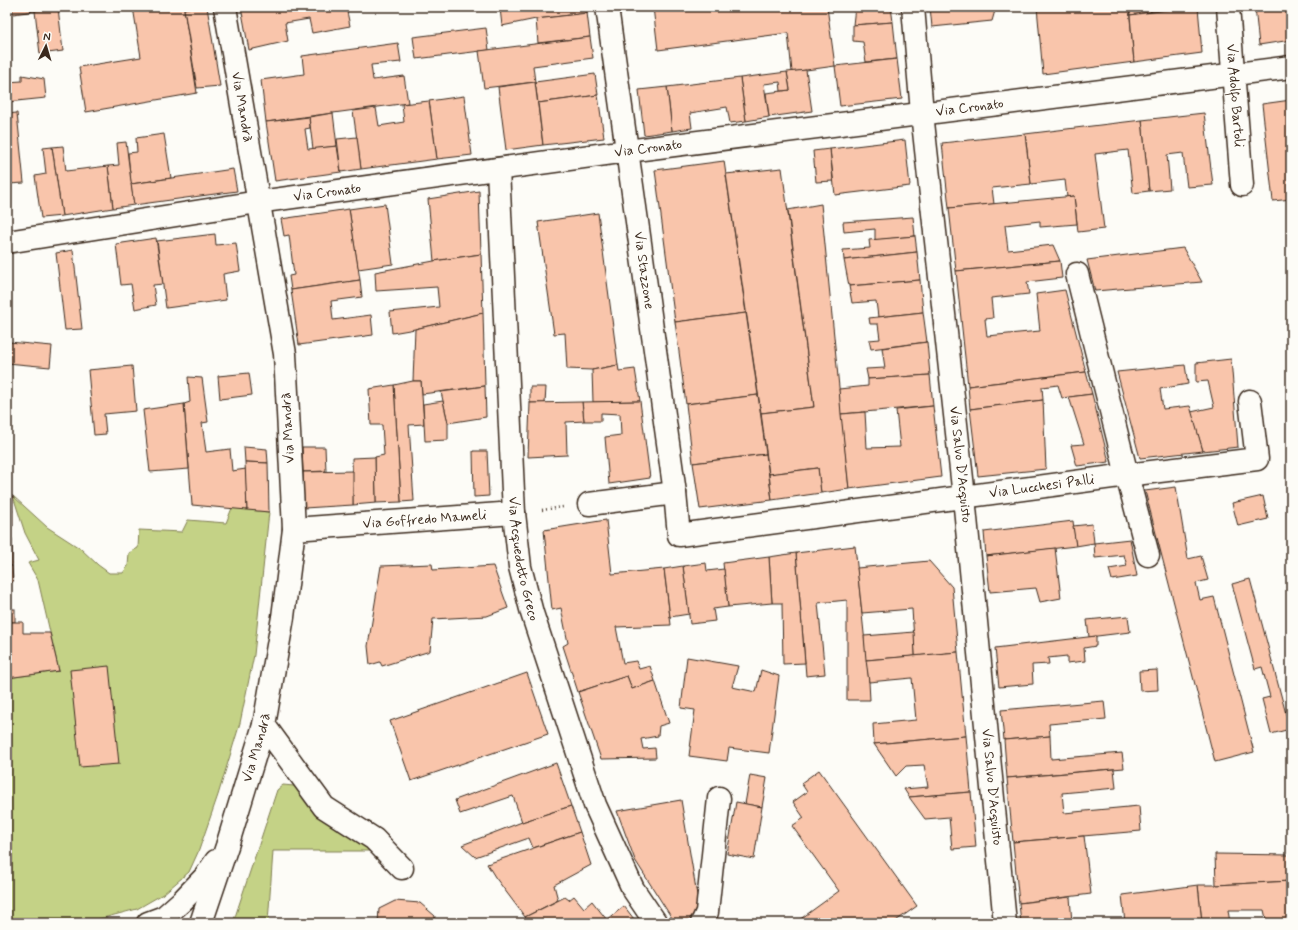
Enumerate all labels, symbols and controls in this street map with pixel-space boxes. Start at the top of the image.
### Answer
north arrow [26,26,66,66]
text: N [43,30,51,44]
street label: Via Adolfo Bartoli [1222,43,1248,148]
street label: Via Mandrà [227,70,257,144]
street label: Via Cronato [935,94,1005,121]
street label: Via Cronato [613,135,683,162]
street label: Via Cronato [292,179,362,206]
street label: Via Stazzone [630,231,658,310]
street label: Via Mandrà [277,392,299,464]
street label: Via Salvo D'Acquisto [945,405,975,524]
street label: Via Lucchesi Palli [988,470,1096,502]
street label: Via Acquedotto Greco [504,496,543,623]
street label: Via Goffredo Mameli [362,506,487,533]
street label: Via Mandrà [238,712,275,784]
street label: Via Salvo D'Acquisto [977,728,1006,846]

